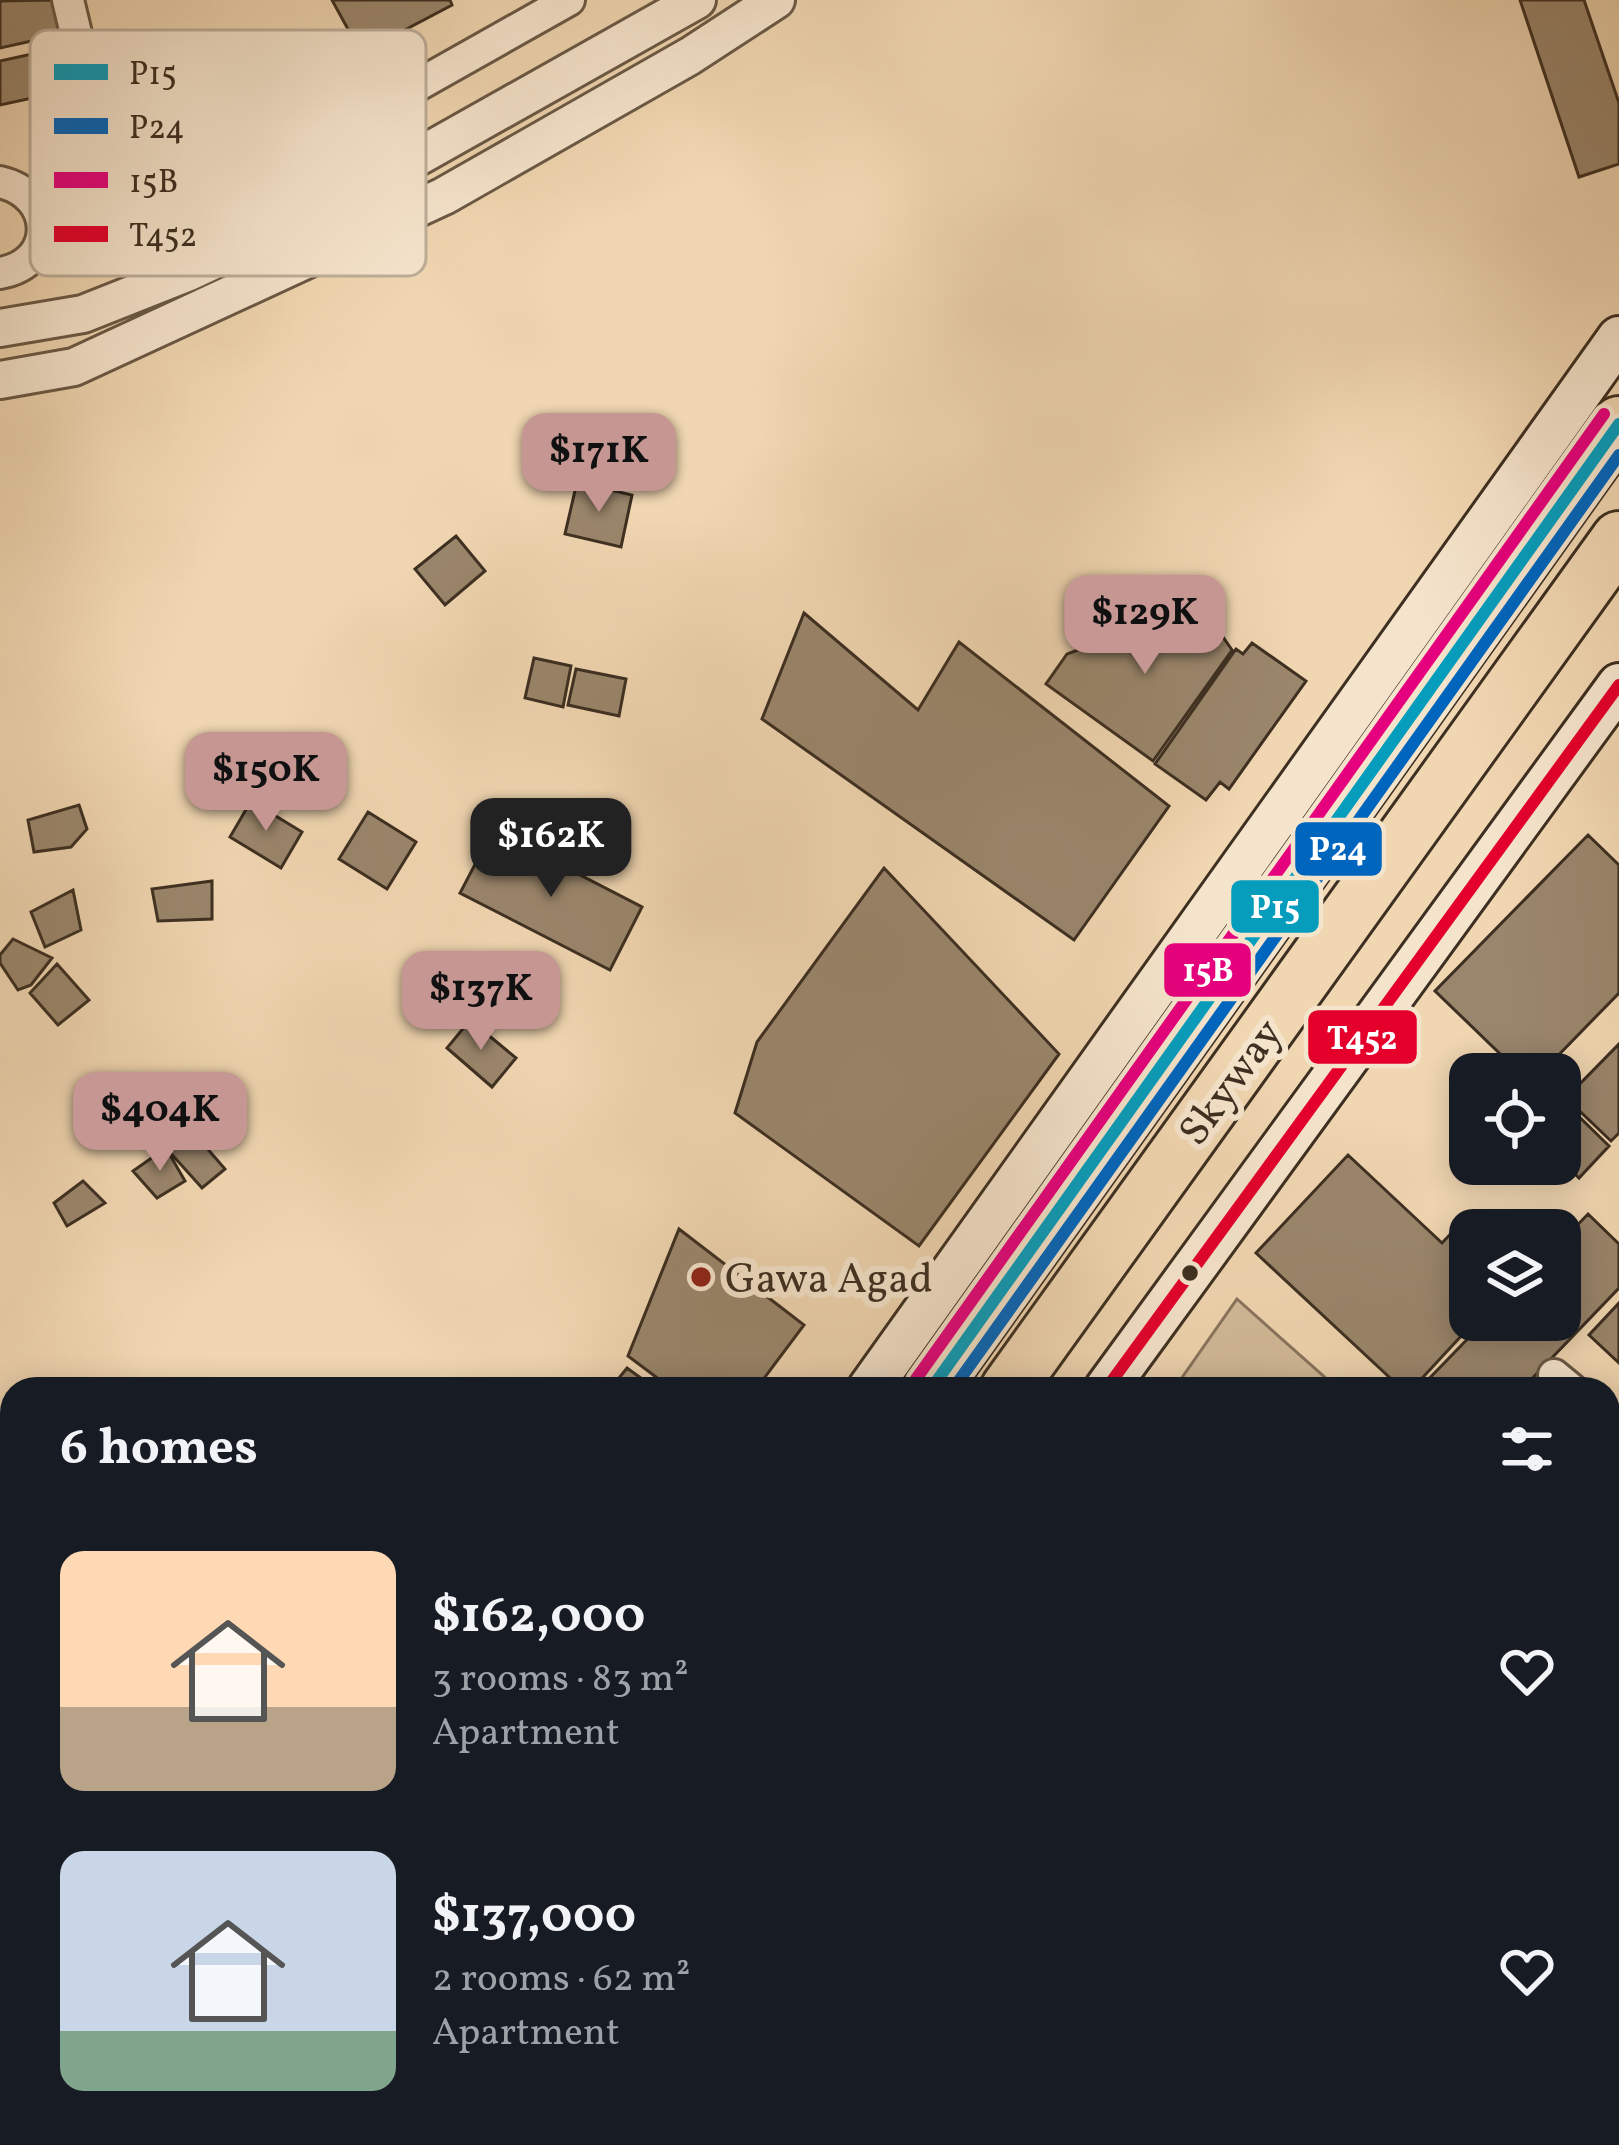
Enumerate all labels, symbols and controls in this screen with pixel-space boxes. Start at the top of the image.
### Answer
legend [30,30,426,276]
text: P15 [129,53,177,99]
text: P24 [129,107,185,153]
text: 15B [129,161,178,207]
text: T452 [129,215,197,261]
pin: $171K [515,413,683,515]
text: $171K [549,425,649,479]
pin: $129K [1061,575,1229,677]
text: $129K [1091,587,1199,641]
pin: $150K [182,732,350,834]
text: $150K [212,744,320,798]
pin: $162K [467,798,635,900]
text: $162K [497,810,605,864]
line badge: P24 [1293,820,1384,878]
text: P24 [1309,829,1367,875]
line badge: P15 [1229,878,1321,935]
text: P15 [1250,887,1300,933]
line badge: 15B [1162,941,1253,999]
text: 15B [1182,950,1234,996]
pin: $137K [397,951,565,1053]
text: $137K [429,963,533,1017]
street label: Skyway [1167,1008,1299,1159]
line badge: T452 [1306,1008,1419,1066]
text: T452 [1326,1018,1398,1064]
map controls [1449,1053,1581,1341]
button: locate [1449,1053,1581,1185]
pin: $404K [76,1072,244,1174]
text: $404K [100,1084,220,1138]
button: layers [1449,1209,1581,1341]
place label: Gawa Agad [725,1252,933,1311]
unlabelled marker [1179,1262,1201,1284]
marker: Gawa Agad [688,1264,714,1290]
text: 6 homes [60,1414,258,1485]
icon: filters [1494,1416,1560,1482]
text: $162,000 [432,1582,645,1653]
icon: home [156,1599,300,1743]
icon: heart [1494,1638,1560,1704]
text: 3 rooms · 83 m² [432,1653,689,1707]
text: Apartment [432,1707,620,1761]
text: $137,000 [432,1882,636,1953]
icon: home [156,1899,300,2043]
icon: heart [1494,1938,1560,2004]
text: 2 rooms · 62 m² [432,1953,690,2007]
text: Apartment [432,2007,620,2061]

